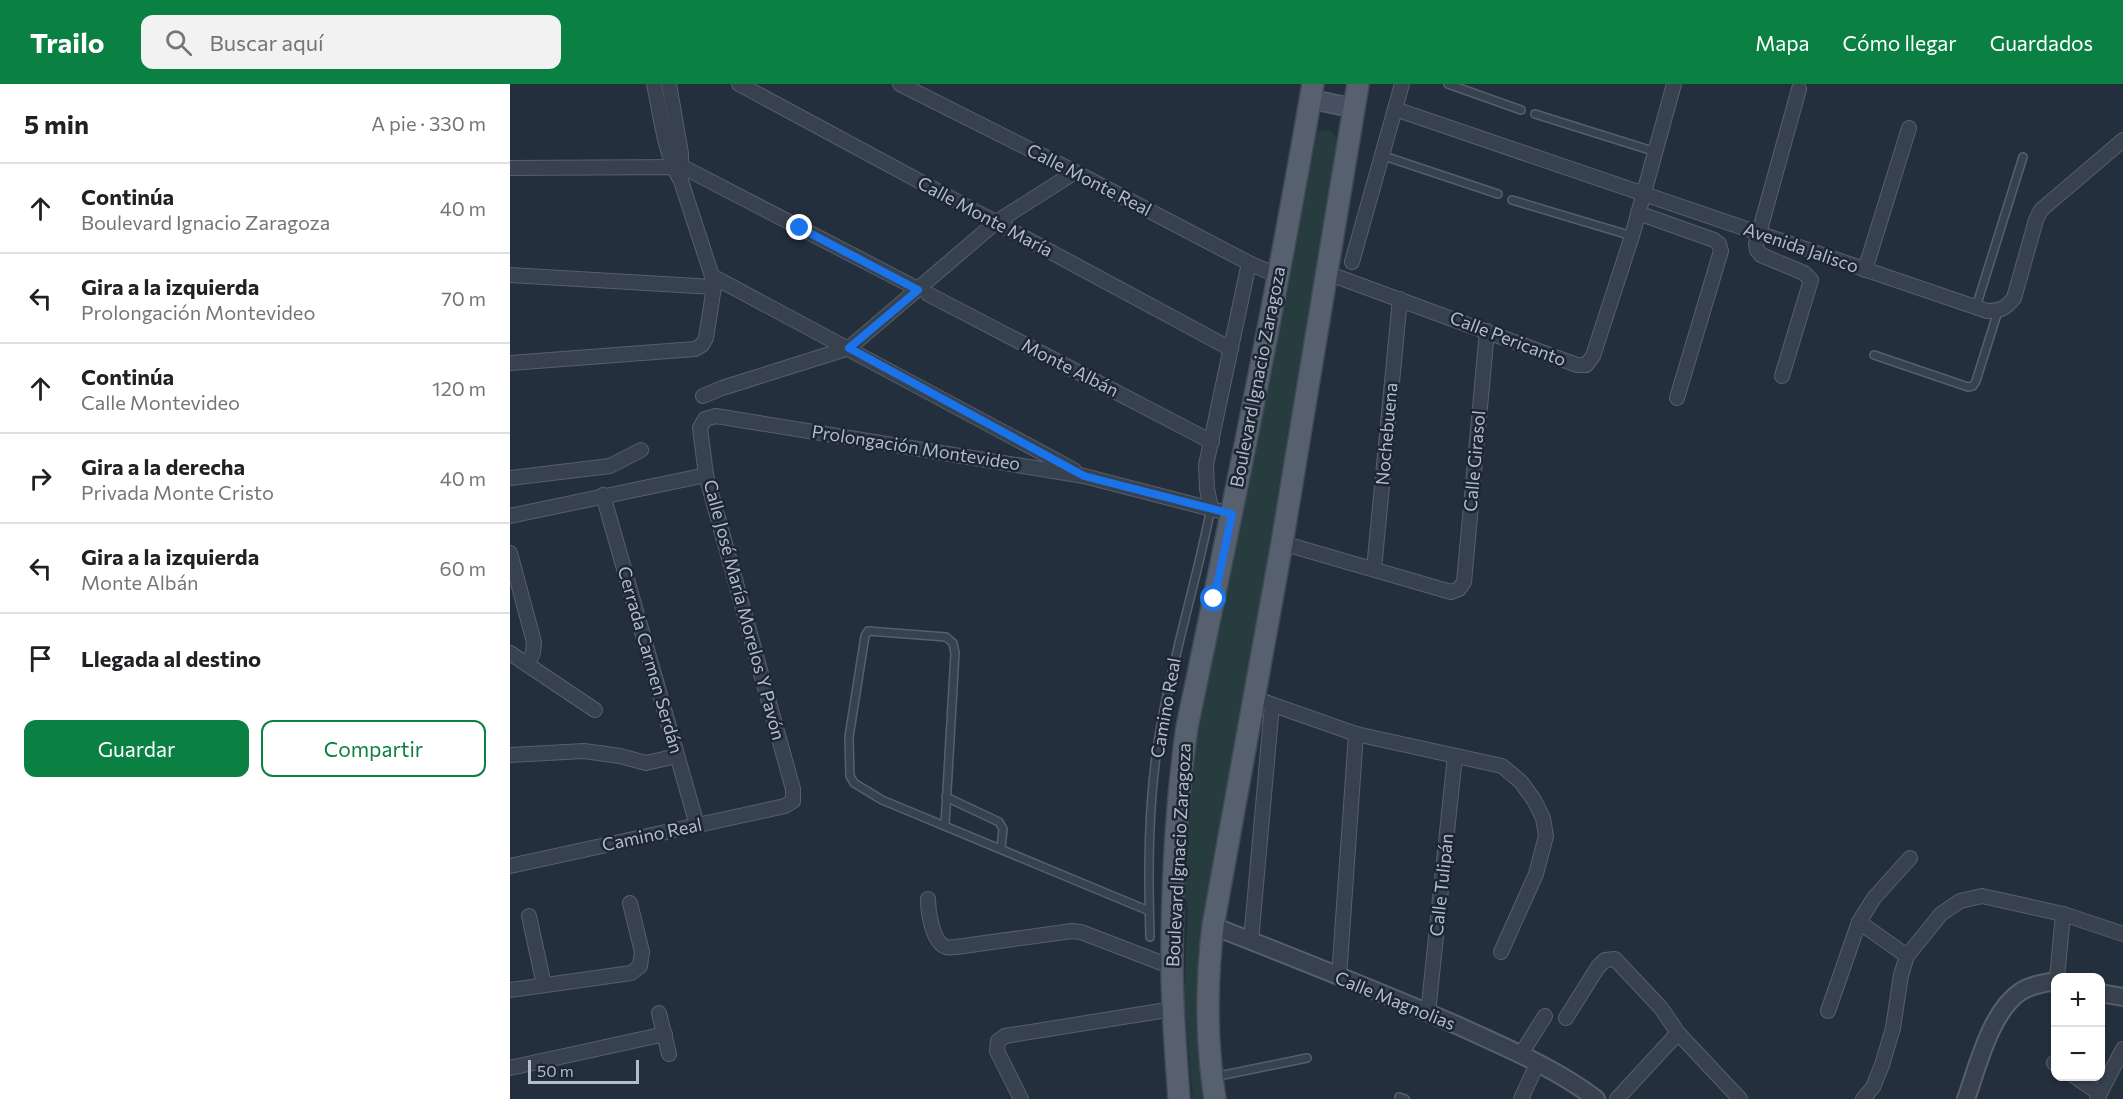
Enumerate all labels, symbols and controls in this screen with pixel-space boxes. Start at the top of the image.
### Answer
search box [141,15,561,69]
text: Trailo [30,25,105,59]
icon: search [162,26,195,59]
text: Buscar aquí [210,29,324,56]
text: Mapa [1755,30,1810,55]
text: Cómo llegar [1843,30,1957,55]
text: Guardados [1990,30,2093,55]
text: 5 min [24,108,89,139]
text: A pie · 330 m [371,111,486,135]
street label: Calle Monte Real [1023,138,1156,220]
street label: Calle Monte María [914,171,1057,261]
text: Continúa [81,183,174,210]
icon: ahead [24,192,57,225]
text: 40 m [440,196,486,220]
text: Boulevard Ignacio Zaragoza [81,210,330,234]
route end [786,214,812,240]
street label: Avenida Jalisco [1741,217,1862,277]
street label: Boulevard Ignacio Zaragoza [1225,265,1289,489]
text: Gira a la izquierda [81,273,259,300]
icon: left [24,282,57,315]
text: 70 m [441,286,486,310]
text: Prolongación Montevideo [81,300,315,324]
street label: Calle Pericanto [1447,306,1570,370]
street label: Monte Albán [1018,333,1123,401]
text: Continúa [81,363,174,390]
icon: ahead [24,372,57,405]
text: 120 m [432,376,486,400]
street label: Nochebuena [1371,382,1401,486]
text: Calle Montevideo [81,390,240,414]
street label: Calle Girasol [1459,409,1489,512]
street label: Prolongación Montevideo [810,420,1022,474]
text: Gira a la derecha [81,453,245,480]
icon: right [24,462,57,495]
text: 40 m [440,466,486,490]
street label: Calle José María Morelos Y Pavón [700,477,790,742]
text: Privada Monte Cristo [81,480,274,504]
text: Gira a la izquierda [81,543,259,570]
icon: left [24,552,57,585]
text: 60 m [440,556,486,580]
street label: Cerrada Carmen Serdán [614,564,688,756]
text: Monte Albán [81,570,198,594]
route start [1200,585,1226,611]
icon: arrive [24,642,57,675]
text: Llegada al destino [81,645,261,672]
street label: Camino Real [1145,656,1185,760]
button: Guardar [24,720,249,777]
button: Compartir [261,720,486,777]
street label: Boulevard Ignacio Zaragoza [1161,742,1195,968]
street label: Camino Real [600,813,704,855]
street label: Calle Tulipán [1425,832,1457,937]
street label: Calle Magnolias [1332,966,1459,1034]
map controls [2051,973,2105,1081]
button: + [2051,973,2105,1027]
button: − [2051,1027,2105,1081]
scale bar [528,1057,639,1084]
text: 50 m [537,1061,574,1080]

